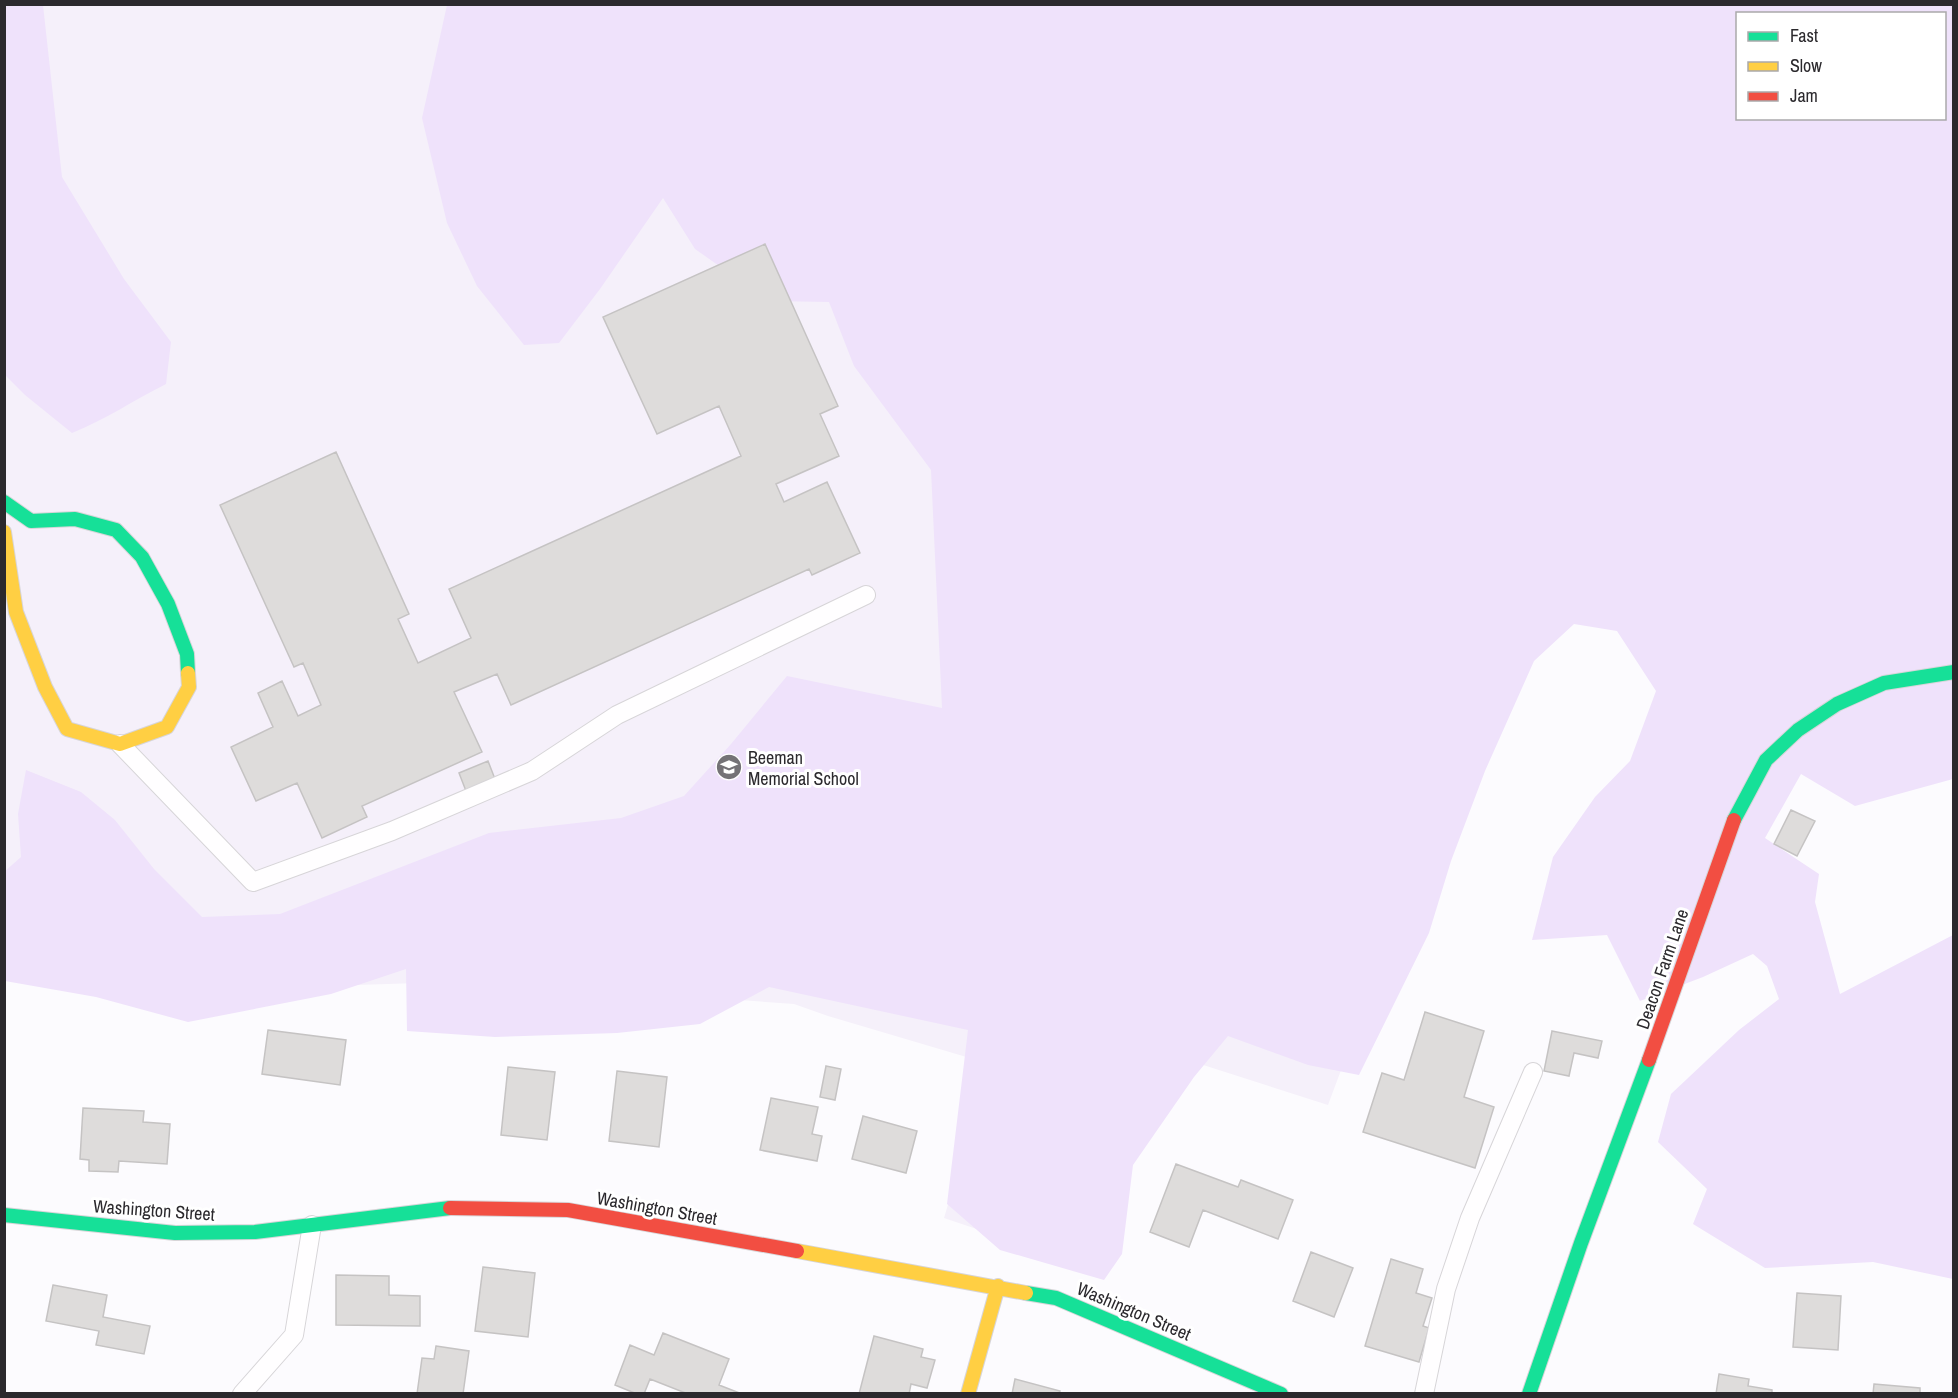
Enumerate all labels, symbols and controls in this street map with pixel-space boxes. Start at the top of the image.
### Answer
legend [1736,12,1946,120]
text: Fast [1790,23,1818,48]
text: Slow [1790,53,1822,78]
text: Jam [1790,83,1818,108]
place label: Beeman Memorial School [748,745,859,791]
school or university icon: Beeman Memorial School [714,752,744,782]
street label: Deacon Farm Lane [1630,906,1694,1032]
street label: Washington Street [595,1185,719,1231]
street label: Washington Street [92,1193,216,1227]
street label: Washington Street [1073,1276,1195,1346]

